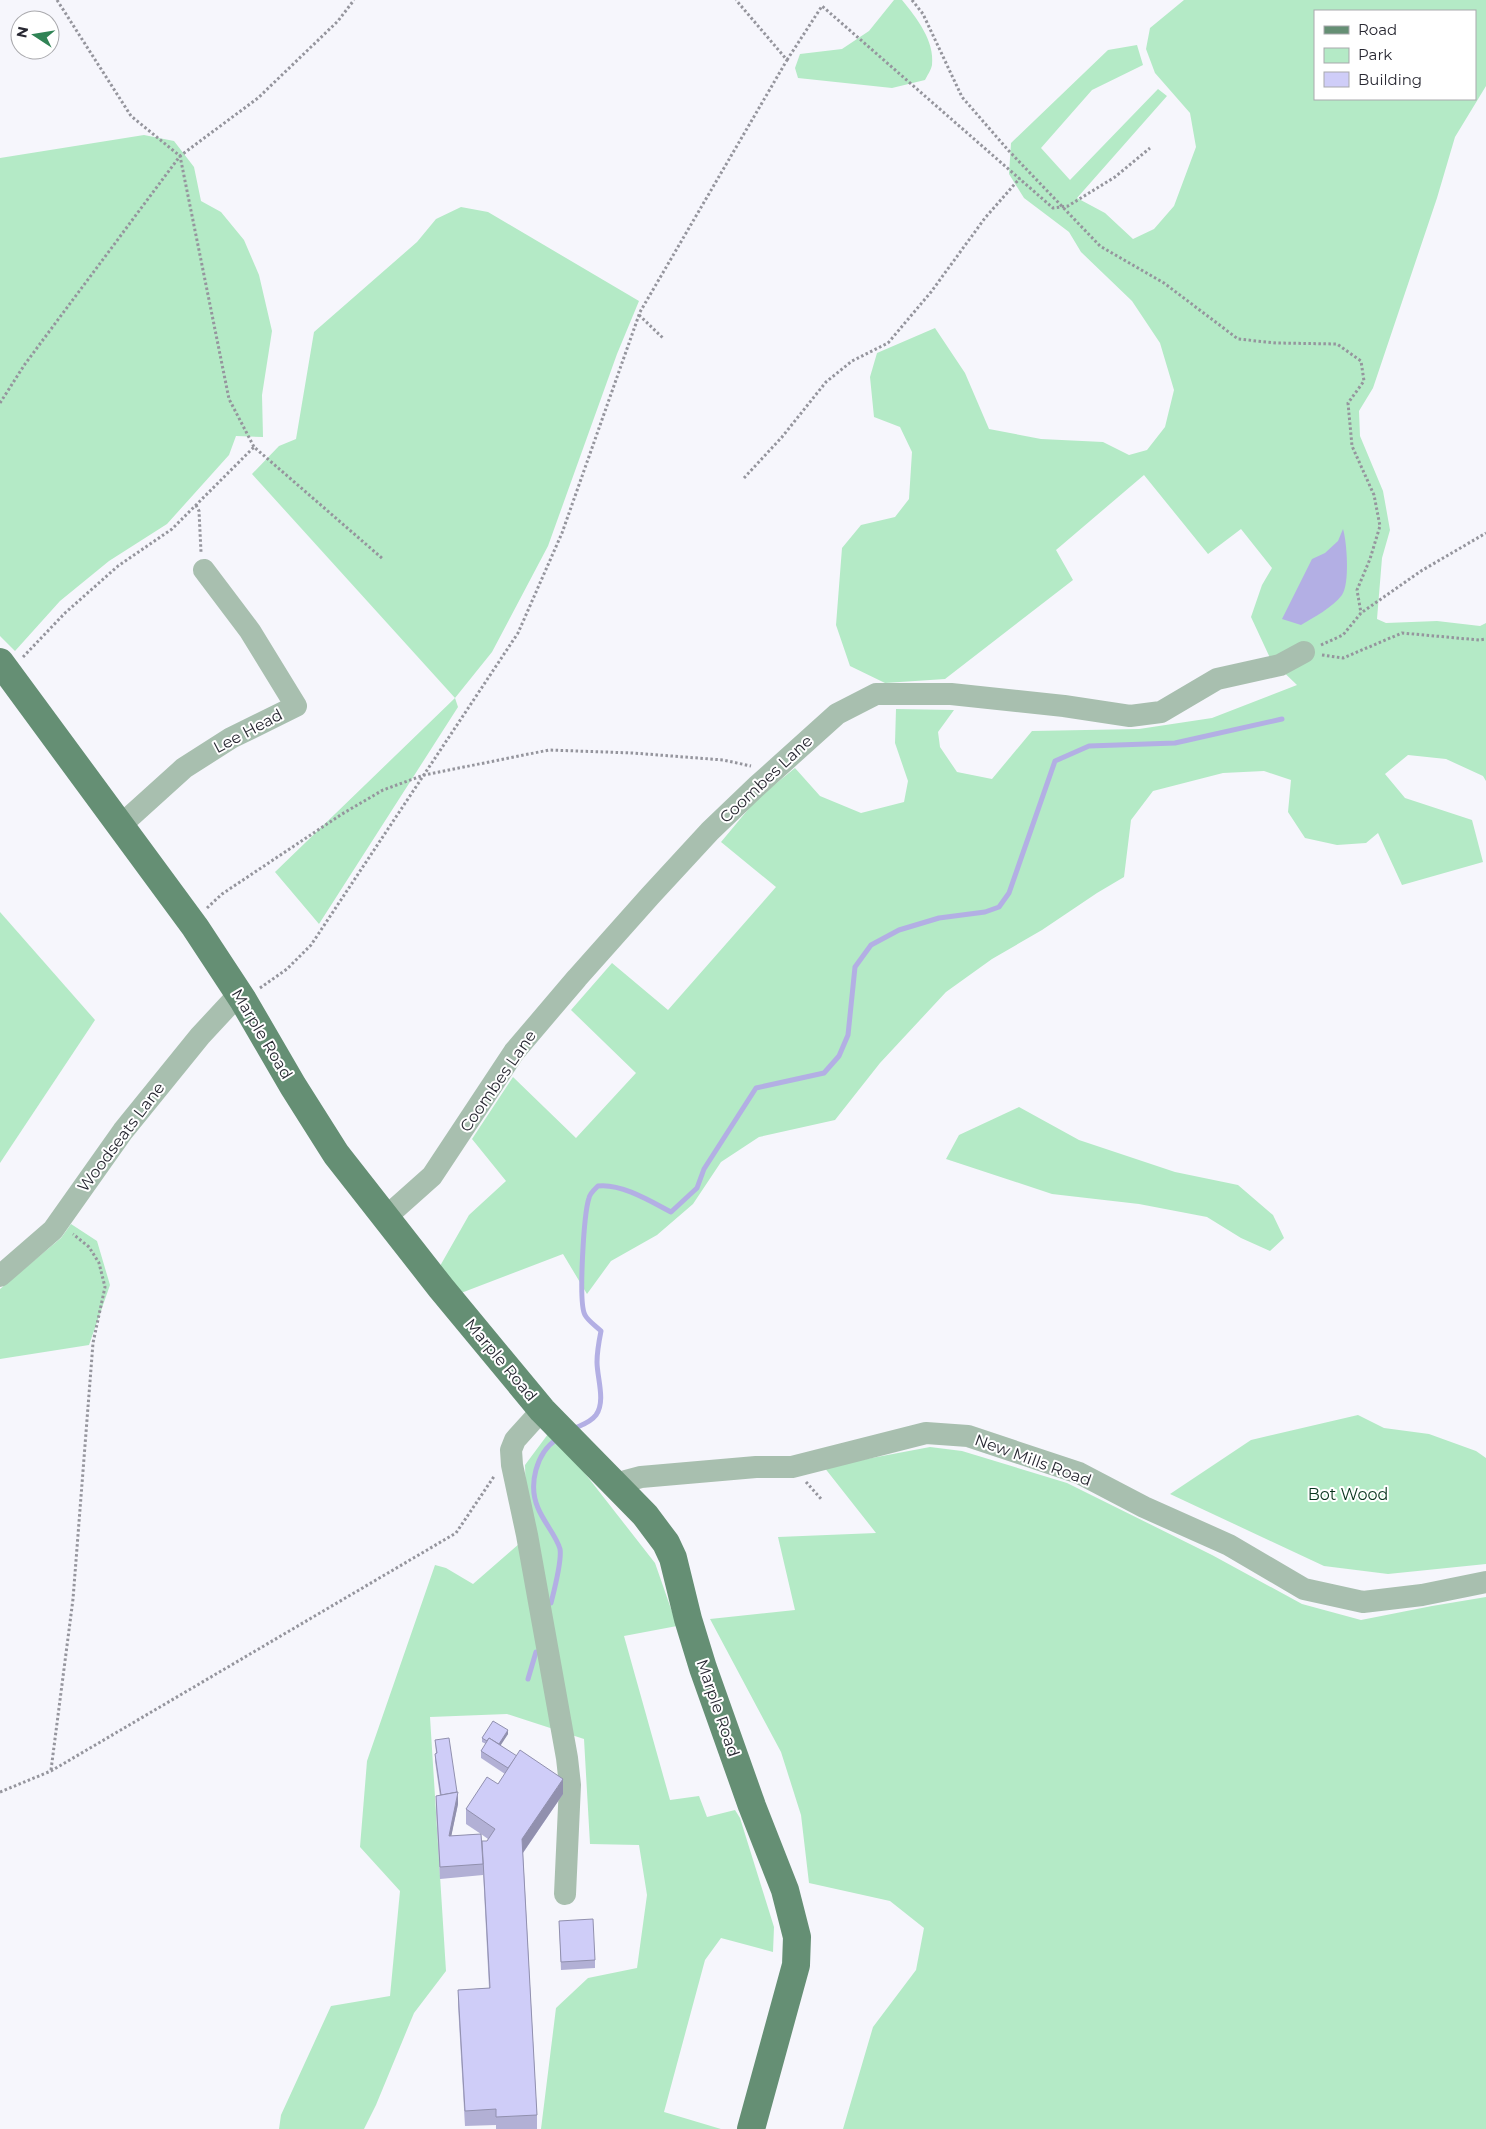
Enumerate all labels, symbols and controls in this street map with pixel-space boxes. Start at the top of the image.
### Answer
north arrow [10,10,60,60]
legend [1314,10,1476,100]
text: Road [1358,20,1397,39]
text: N [12,25,32,40]
text: Park [1358,45,1392,64]
text: Building [1358,70,1422,89]
street label: Lee Head [210,705,286,757]
street label: Coombes Lane [716,731,816,827]
street label: Marple Road [228,985,296,1083]
street label: Coombes Lane [456,1026,540,1136]
street label: Woodseats Lane [74,1078,168,1196]
street label: Marple Road [461,1315,541,1405]
street label: New Mills Road [972,1430,1094,1490]
park label: Bot Wood [1308,1485,1388,1504]
street label: Marple Road [692,1657,744,1759]

